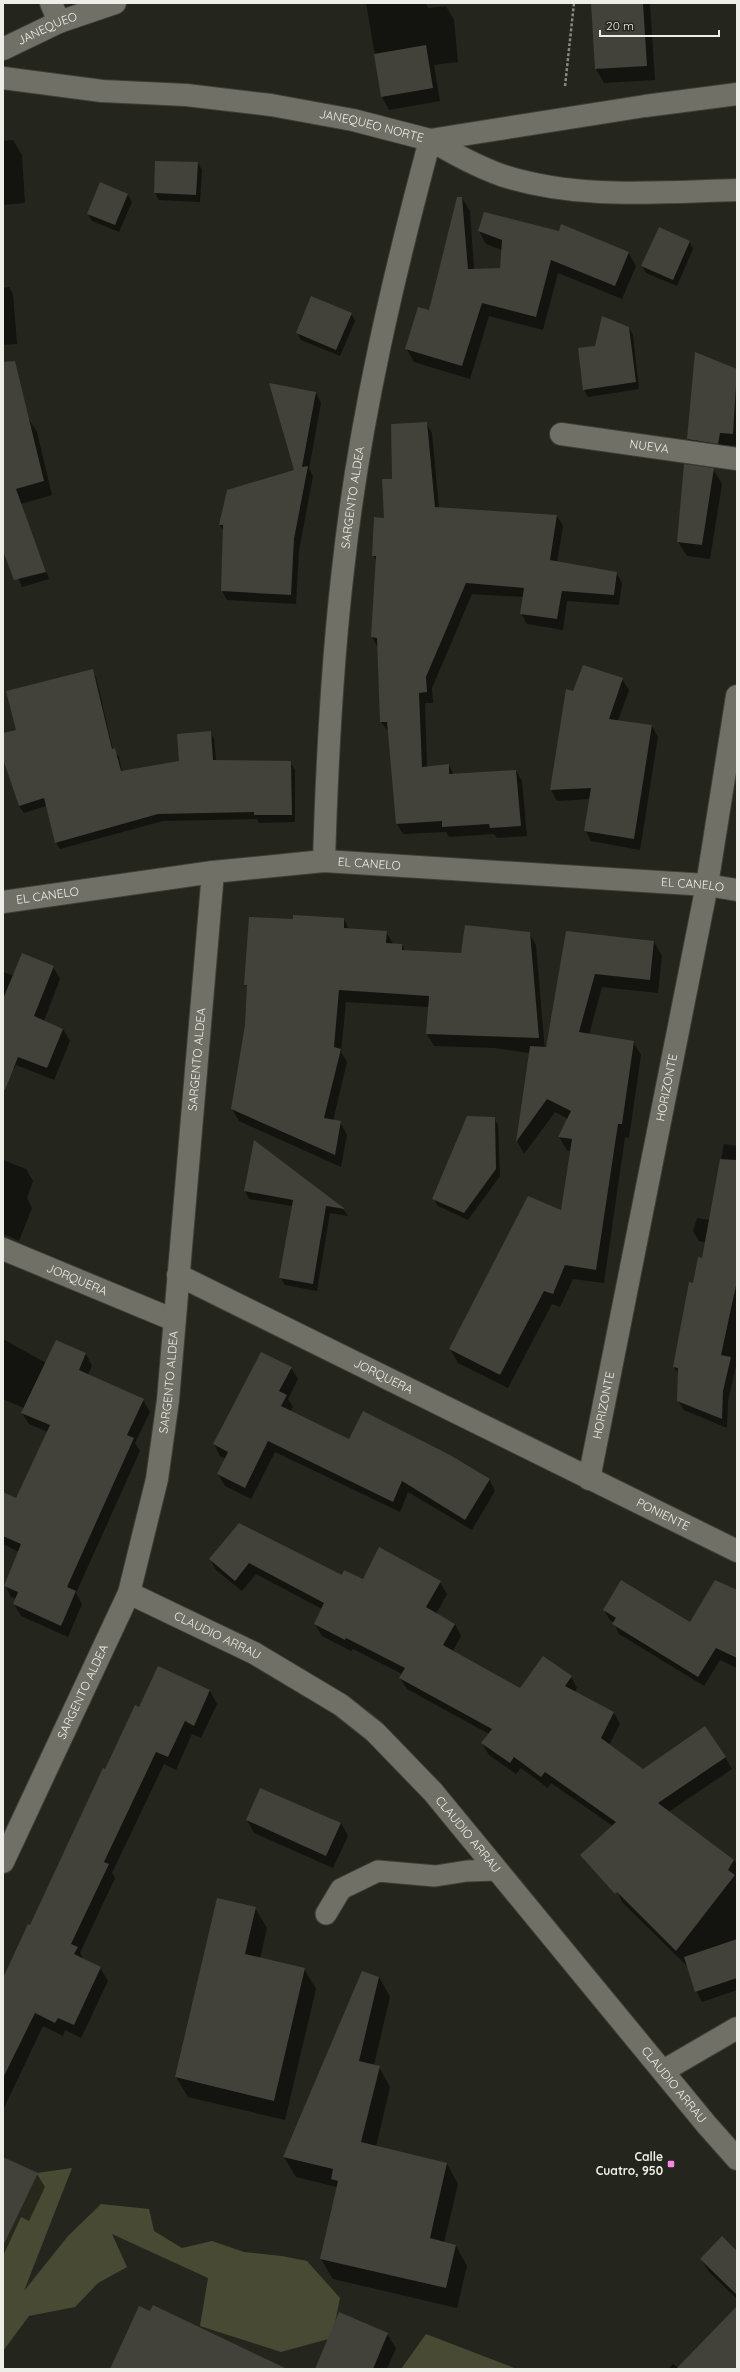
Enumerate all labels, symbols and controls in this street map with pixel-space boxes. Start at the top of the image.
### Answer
street label: JANEQUEO [15,8,79,48]
scale bar [600,12,719,38]
text: 20 m [606,18,634,33]
street label: JANEQUEO NORTE [318,106,426,145]
street label: NUEVA [629,436,670,456]
street label: SARGENTO ALDEA [338,445,367,549]
street label: EL CANELO [337,854,401,873]
street label: EL CANELO [661,874,725,895]
street label: EL CANELO [15,883,80,907]
street label: SARGENTO ALDEA [185,1007,208,1111]
street label: HORIZONTE [652,1052,680,1123]
street label: JORQUERA [44,1260,110,1299]
street label: SARGENTO ALDEA [155,1330,181,1434]
street label: JORQUERA [351,1355,416,1397]
street label: HORIZONTE [589,1370,617,1440]
street label: PONIENTE [634,1495,693,1534]
street label: CLAUDIO ARRAU [172,1608,264,1662]
street label: SARGENTO ALDEA [54,1641,111,1741]
street label: CLAUDIO ARRAU [433,1793,504,1876]
street label: CLAUDIO ARRAU [638,2043,710,2126]
place label: Calle Cuatro, 950 [596,2149,663,2178]
marker: Calle Cuatro, 950 [666,2159,676,2169]

